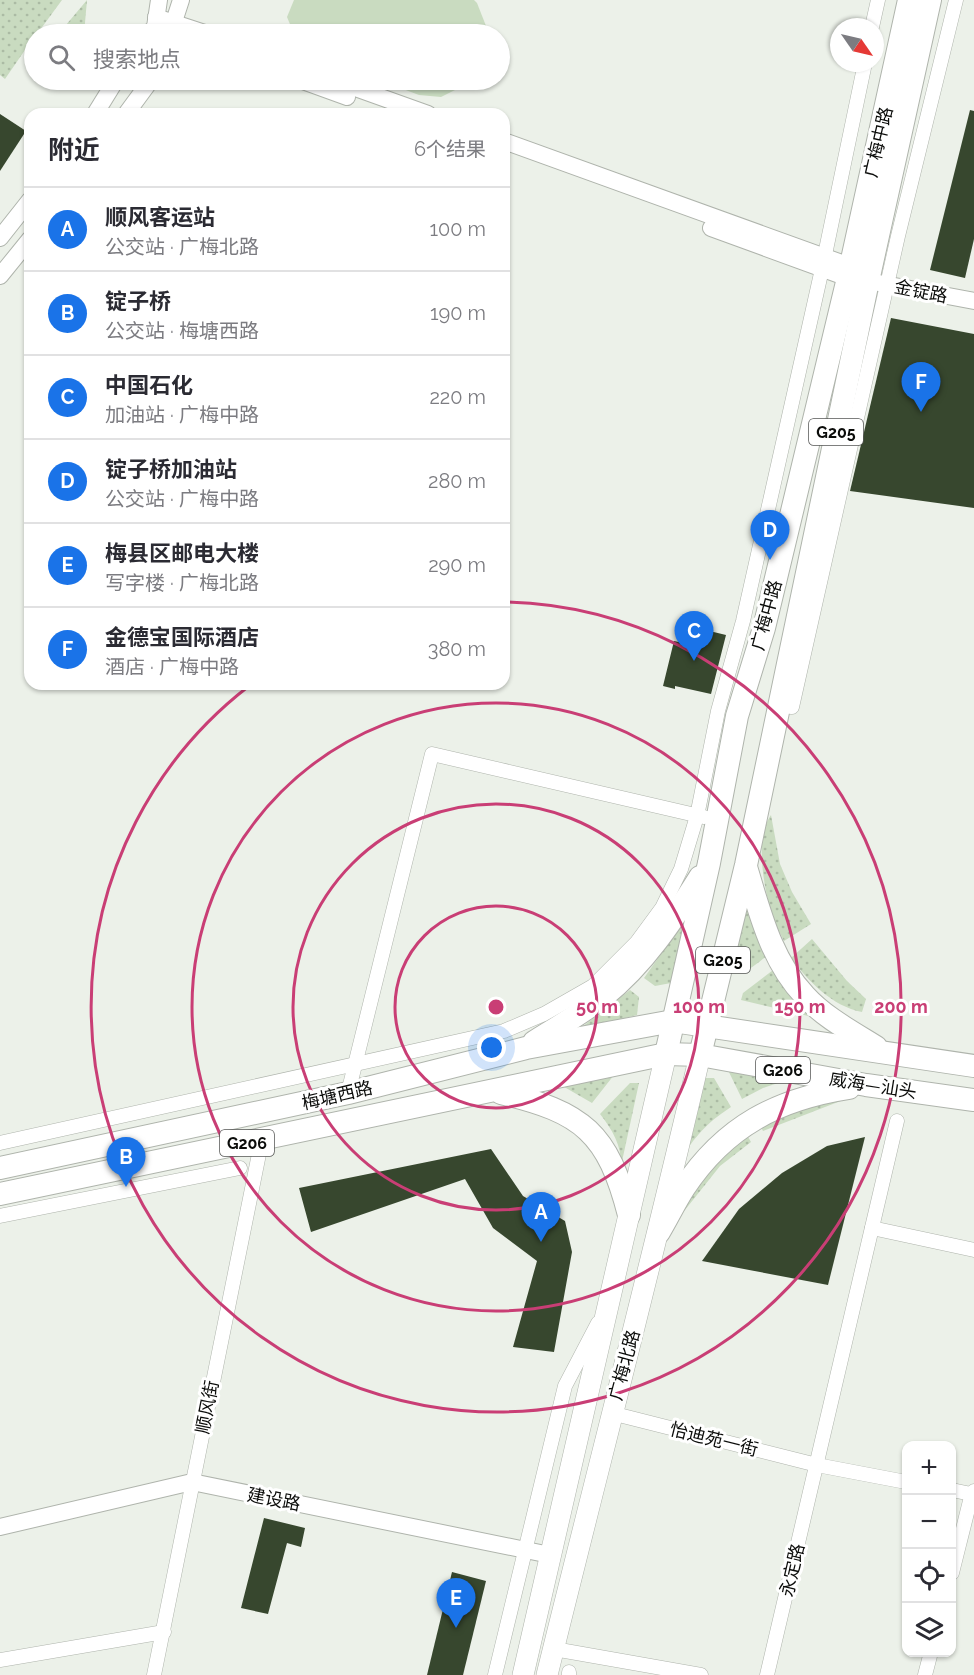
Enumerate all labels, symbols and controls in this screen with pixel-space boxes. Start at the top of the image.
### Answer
north arrow [830,18,884,72]
search box [24,24,510,90]
icon: search [45,41,78,74]
text: 搜索地点 [93,46,181,72]
street label: 广梅中路 [860,105,896,179]
text: 附近 [48,135,100,165]
text: 6个结果 [414,137,486,161]
text: 顺风客运站 [105,204,215,230]
text: A [61,217,74,241]
text: 100 m [429,217,486,241]
text: 公交站 · 广梅北路 [105,235,259,259]
street label: 金锭路 [892,276,950,306]
text: 锭子桥 [105,288,171,314]
text: B [61,301,74,325]
text: 190 m [430,301,486,325]
text: 公交站 · 梅塘西路 [105,319,259,343]
pin: F [902,362,940,412]
text: 中国石化 [105,372,193,398]
text: C [61,385,74,409]
text: 220 m [429,385,486,409]
text: 加油站 · 广梅中路 [105,403,259,427]
road number: G205 [809,419,863,445]
text: 锭子桥加油站 [105,456,237,482]
text: D [60,469,75,493]
text: 280 m [428,469,486,493]
text: 公交站 · 广梅中路 [105,487,259,511]
pin: D [750,510,790,560]
text: 梅县区邮电大楼 [105,540,259,566]
text: E [61,553,74,577]
text: 290 m [428,553,486,577]
text: 写字楼 · 广梅北路 [105,571,259,595]
street label: 广梅中路 [747,578,785,652]
pin: C [674,612,714,661]
text: 金德宝国际酒店 [105,624,259,650]
text: F [62,637,73,661]
text: 380 m [428,637,486,661]
text: 酒店 · 广梅中路 [105,655,239,679]
road number: G205 [696,947,750,973]
text: 50 m [576,996,618,1017]
text: 100 m [673,996,725,1017]
text: 150 m [775,996,826,1017]
text: 200 m [874,996,928,1017]
centre of rings [486,997,506,1017]
your location [477,1033,506,1062]
road number: G206 [756,1057,810,1083]
street label: 威海—汕头 [828,1068,918,1102]
street label: 梅塘西路 [300,1077,374,1113]
road number: G206 [220,1130,274,1156]
pin: B [106,1138,146,1187]
pin: A [522,1192,560,1242]
street label: 广梅北路 [605,1328,643,1402]
street label: 顺风街 [192,1378,222,1436]
street label: 怡迪苑一街 [668,1418,760,1460]
map controls [902,1441,956,1657]
button: + [902,1441,956,1495]
street label: 建设路 [245,1484,303,1514]
button: − [902,1495,956,1549]
street label: 永定路 [776,1541,808,1599]
button: locate [902,1549,956,1603]
pin: E [436,1578,476,1628]
button: layers [902,1603,956,1657]

